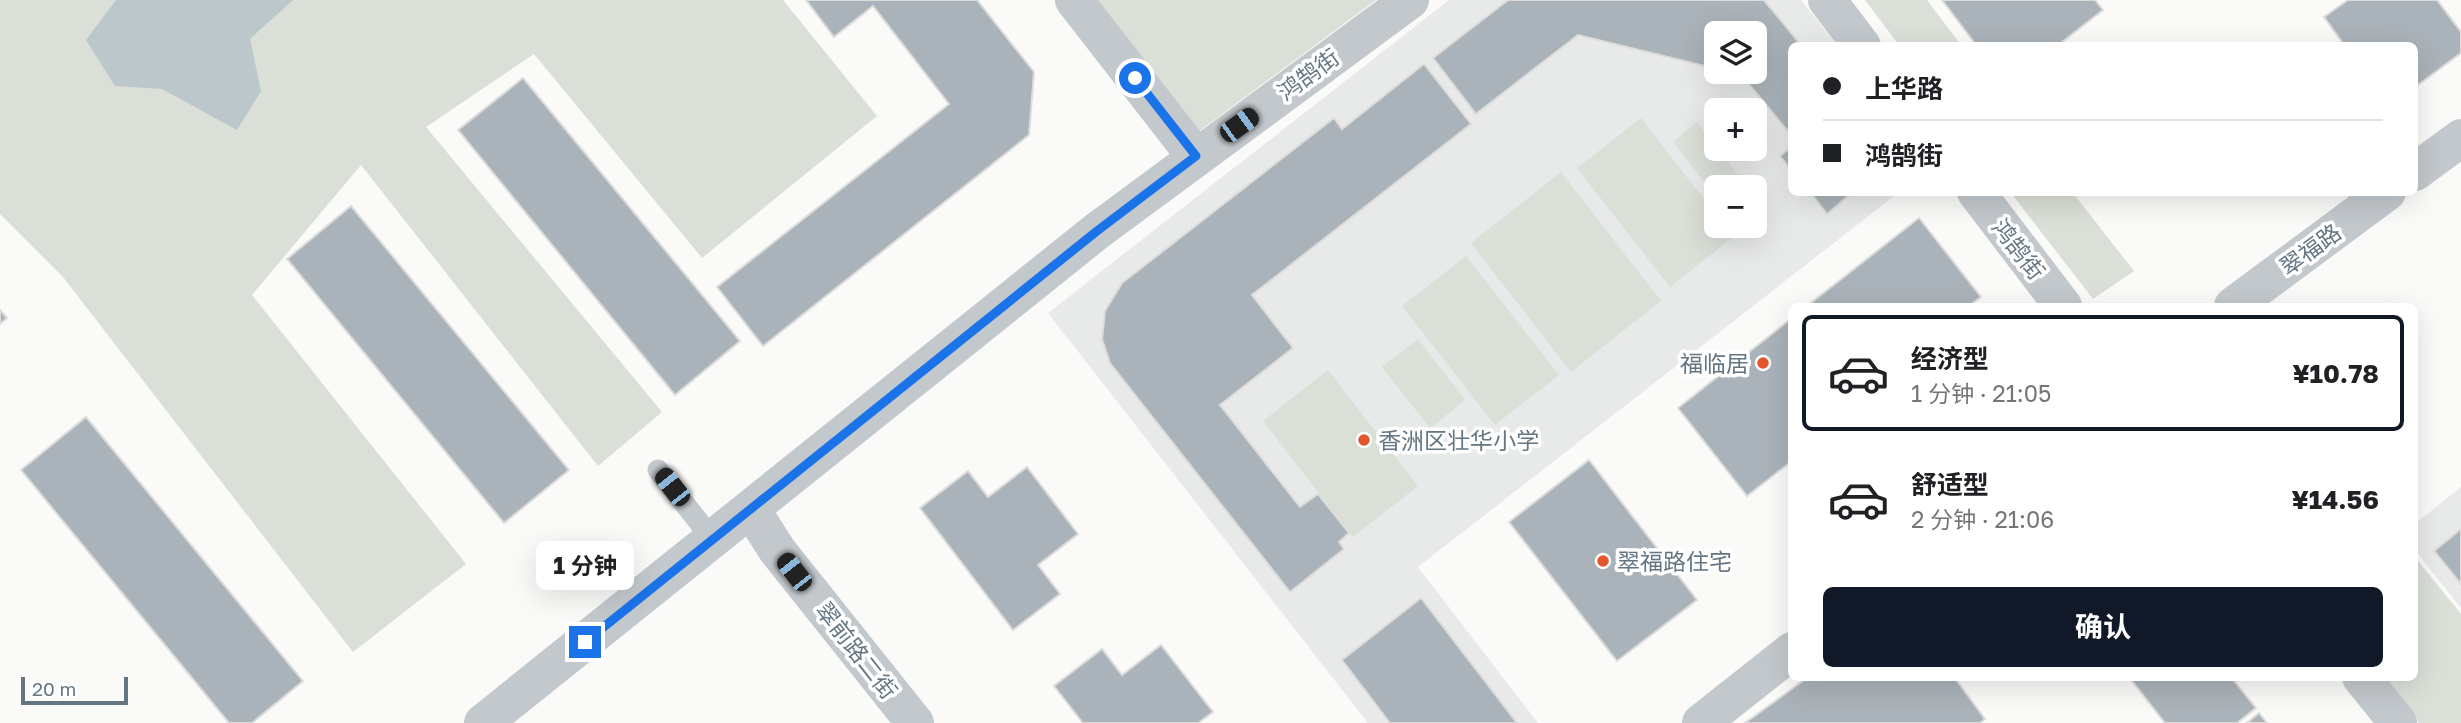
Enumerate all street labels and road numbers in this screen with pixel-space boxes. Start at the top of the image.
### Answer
street label: 鸿鹄街 [1272,42,1344,106]
street label: 鸿鹄街 [1987,213,2051,285]
street label: 翠福路 [2274,217,2346,281]
street label: 翠前路二街 [811,596,903,704]

